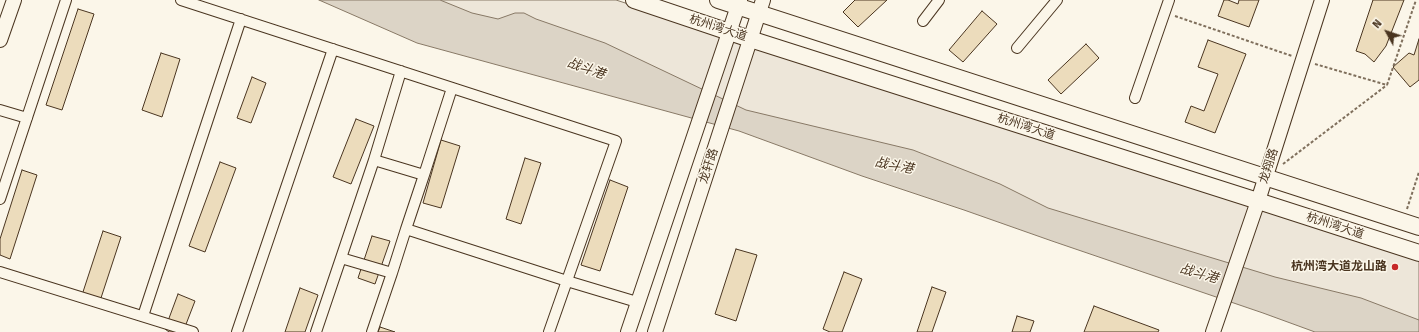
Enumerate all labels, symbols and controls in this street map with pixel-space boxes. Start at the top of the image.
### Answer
street label: 杭州湾大道 [687,12,749,44]
north arrow [1367,12,1407,52]
text: N [1370,17,1385,31]
water label: 战斗港 [565,55,607,83]
street label: 杭州湾大道 [995,111,1057,143]
street label: 龙轩路 [697,147,721,185]
street label: 龙翔路 [1257,147,1281,185]
water label: 战斗港 [873,155,915,177]
street label: 杭州湾大道 [1304,210,1366,242]
place label: 杭州湾大道龙山路 [1291,260,1387,274]
water label: 战斗港 [1178,261,1220,287]
marker: 杭州湾大道龙山路 [1390,262,1400,272]

